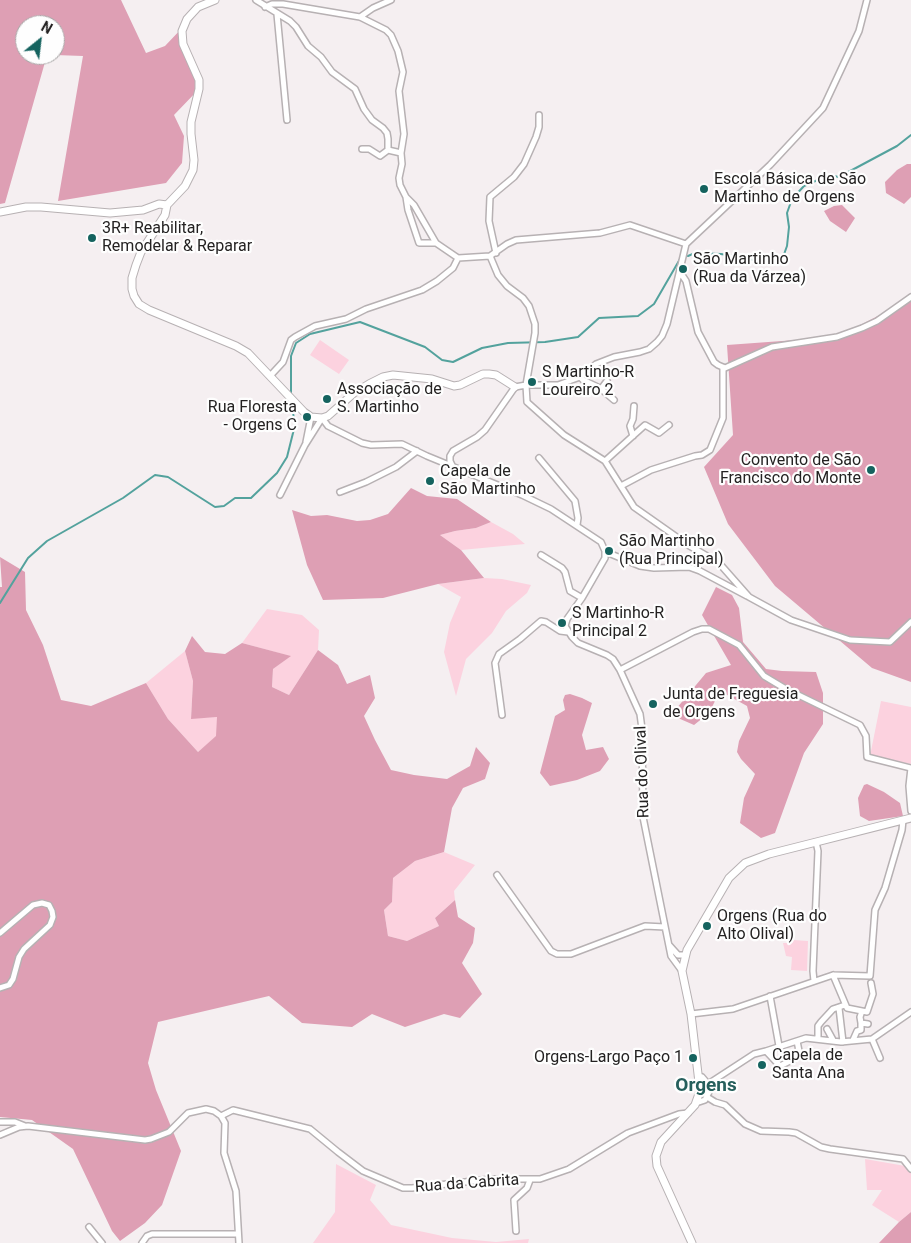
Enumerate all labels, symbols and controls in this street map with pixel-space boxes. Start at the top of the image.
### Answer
north arrow [15,15,65,65]
text: N [39,18,55,37]
place label: Escola Básica de São Martinho de Orgens [714,170,866,208]
marker: Escola Básica de São Martinho de Orgens [698,183,710,195]
place label: 3R+ Reabilitar, Remodelar & Reparar [102,219,252,257]
marker: 3R+ Reabilitar, Remodelar & Reparar [86,232,98,244]
place label: São Martinho (Rua da Várzea) [693,250,806,288]
marker: São Martinho (Rua da Várzea) [677,263,689,275]
place label: S Martinho-R Loureiro 2 [542,363,634,401]
marker: S Martinho-R Loureiro 2 [526,376,538,388]
place label: Associação de S. Martinho [337,380,442,418]
marker: Associação de S. Martinho [321,393,333,405]
place label: Rua Floresta - Orgens C [208,398,297,436]
marker: Rua Floresta - Orgens C [301,411,313,423]
place label: Convento de São Francisco do Monte [720,451,861,489]
place label: Capela de São Martinho [440,462,536,500]
marker: Convento de São Francisco do Monte [865,464,877,476]
marker: Capela de São Martinho [424,475,436,487]
place label: São Martinho (Rua Principal) [619,532,723,570]
marker: São Martinho (Rua Principal) [603,545,615,557]
place label: S Martinho-R Principal 2 [572,604,664,642]
marker: S Martinho-R Principal 2 [556,617,568,629]
place label: Junta de Freguesia de Orgens [663,685,798,723]
marker: Junta de Freguesia de Orgens [647,698,659,710]
street label: Rua do Olival [632,725,654,819]
place label: Orgens (Rua do Alto Olival) [717,907,827,945]
marker: Orgens (Rua do Alto Olival) [701,920,713,932]
place label: Capela de Santa Ana [772,1046,845,1084]
place label: Orgens-Largo Paço 1 [534,1048,683,1068]
marker: Orgens-Largo Paço 1 [687,1052,699,1064]
marker: Capela de Santa Ana [756,1059,768,1071]
district label: Orgens [675,1075,737,1097]
street label: Rua da Cabrita [414,1171,520,1197]

